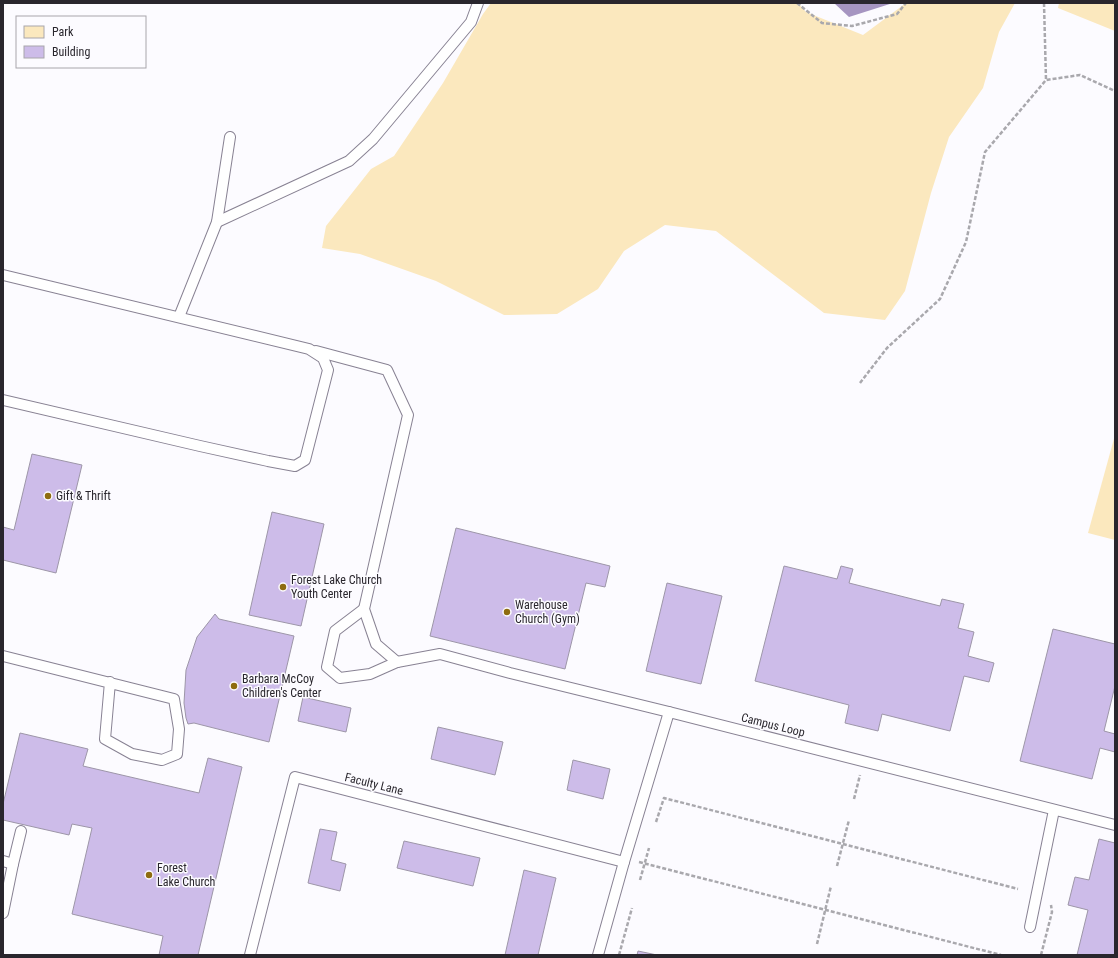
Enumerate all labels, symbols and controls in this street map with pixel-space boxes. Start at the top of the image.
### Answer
legend [16,16,146,68]
text: Park [52,25,74,39]
text: Building [52,45,90,59]
place label: Gift & Thrift [56,489,111,503]
marker: Gift & Thrift [43,491,53,501]
place label: Forest Lake Church Youth Center [291,573,382,601]
marker: Forest Lake Church Youth Center [278,582,288,592]
place label: Warehouse Church (Gym) [515,598,580,626]
marker: Warehouse Church (Gym) [502,607,512,617]
place label: Barbara McCoy Children's Center [242,672,322,700]
marker: Barbara McCoy Children's Center [229,681,239,691]
street label: Campus Loop [740,710,806,740]
street label: Faculty Lane [343,770,405,798]
place label: Forest Lake Church [157,861,216,889]
marker: Forest Lake Church [144,870,154,880]

